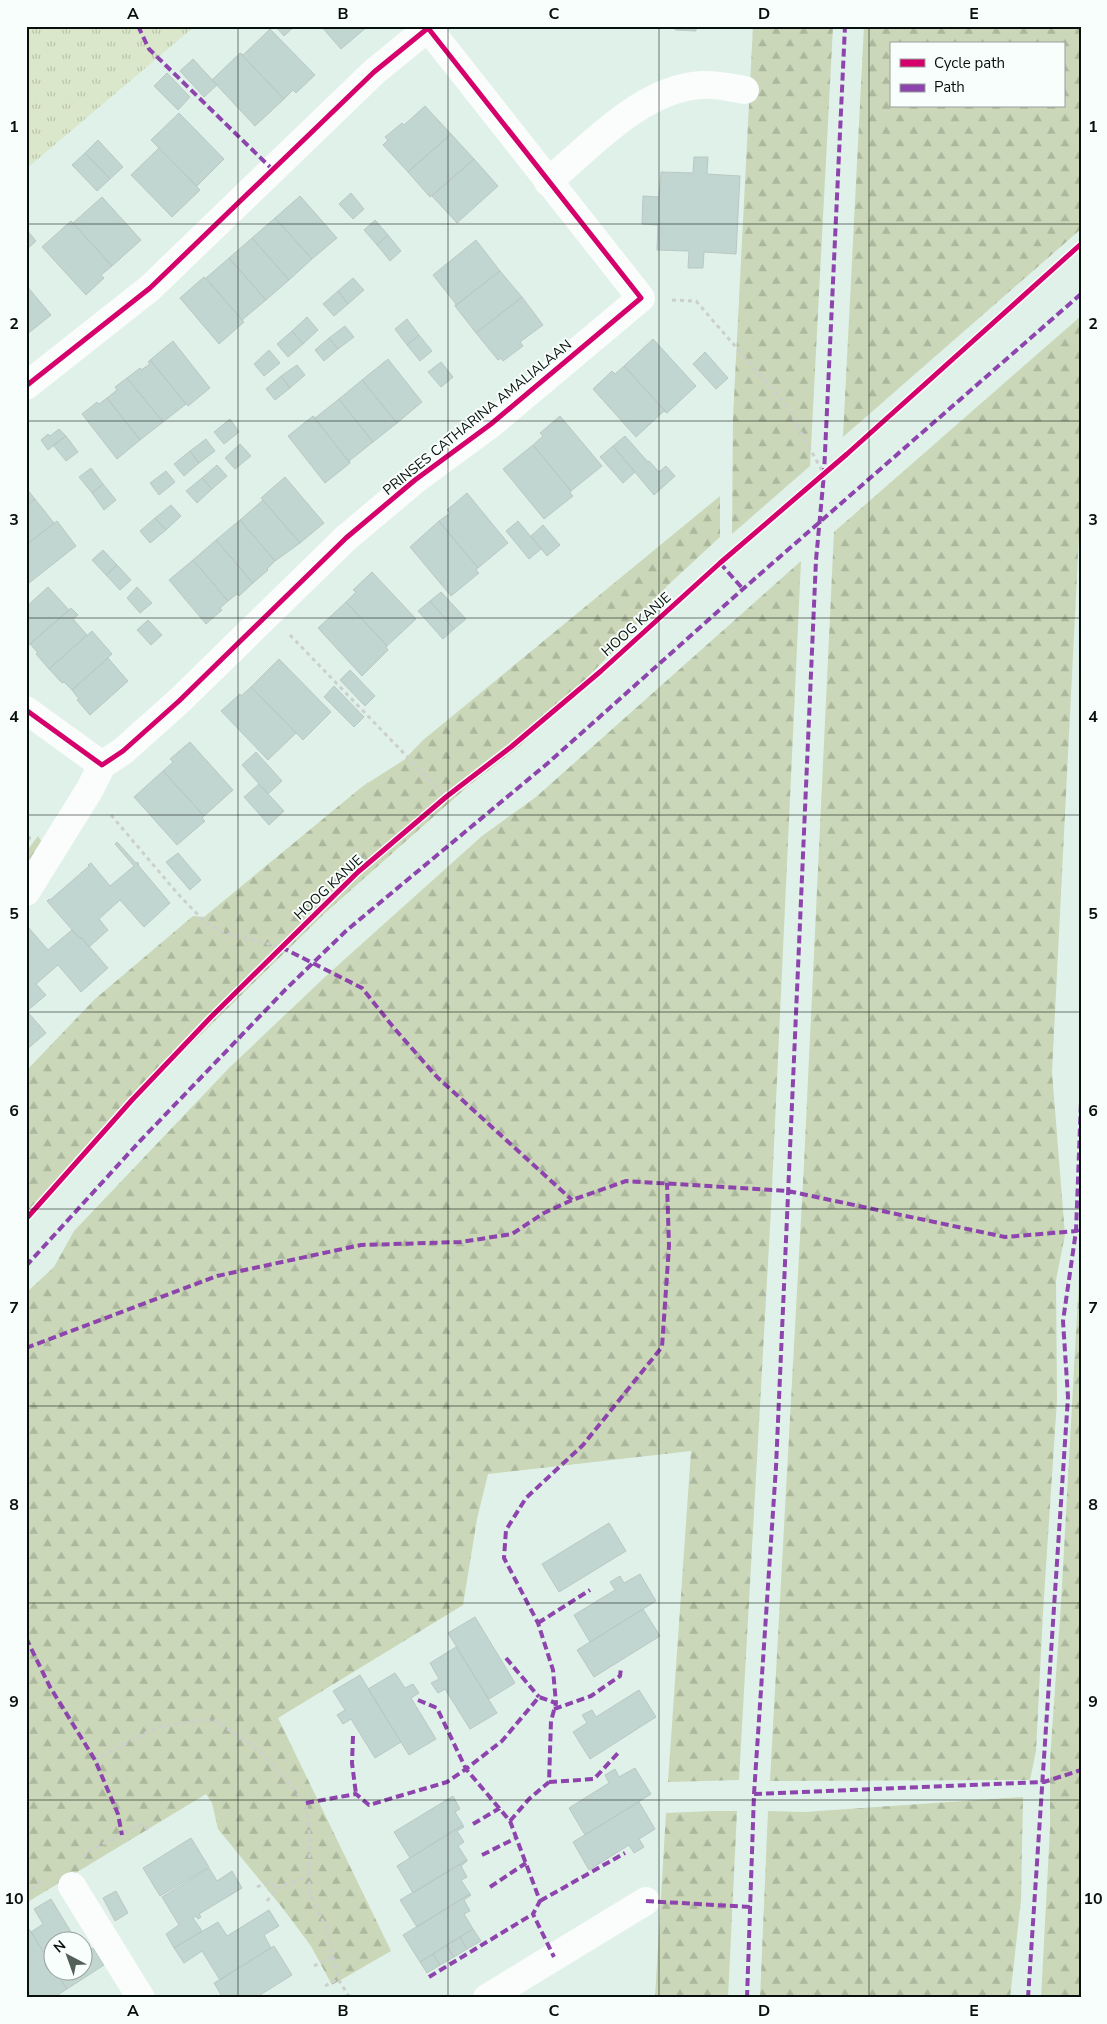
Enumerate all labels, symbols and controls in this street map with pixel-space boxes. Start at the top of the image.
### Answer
text: A [127,3,139,25]
text: B [337,3,349,25]
text: C [549,3,560,25]
text: D [758,3,770,25]
text: E [969,3,979,25]
legend [890,42,1064,108]
text: Cycle path [934,53,1005,73]
text: Path [934,77,965,97]
text: 1 [9,116,19,138]
text: 1 [1088,116,1098,138]
text: 2 [9,313,19,335]
text: 2 [1088,313,1098,335]
street label: PRINSES CATHARINA AMALIALAAN [379,335,576,500]
text: 3 [9,509,19,531]
text: 3 [1088,509,1098,531]
street label: HOOG KANJE [597,588,675,661]
text: 4 [9,706,19,728]
text: 4 [1088,706,1098,728]
street label: HOOG KANJE [290,851,367,924]
text: 5 [9,903,19,925]
text: 5 [1088,903,1098,925]
text: 6 [9,1100,19,1122]
text: 6 [1088,1100,1098,1122]
text: 7 [9,1297,19,1319]
text: 7 [1088,1297,1098,1319]
text: 8 [9,1494,19,1516]
text: 8 [1088,1494,1098,1516]
text: 9 [9,1691,19,1713]
text: 9 [1088,1691,1098,1713]
text: 10 [4,1888,24,1910]
text: 10 [1083,1888,1103,1910]
north arrow [42,1932,92,1982]
text: N [50,1936,70,1957]
text: A [127,2000,139,2022]
text: B [337,2000,349,2022]
text: C [549,2000,560,2022]
text: D [758,2000,770,2022]
text: E [969,2000,979,2022]

